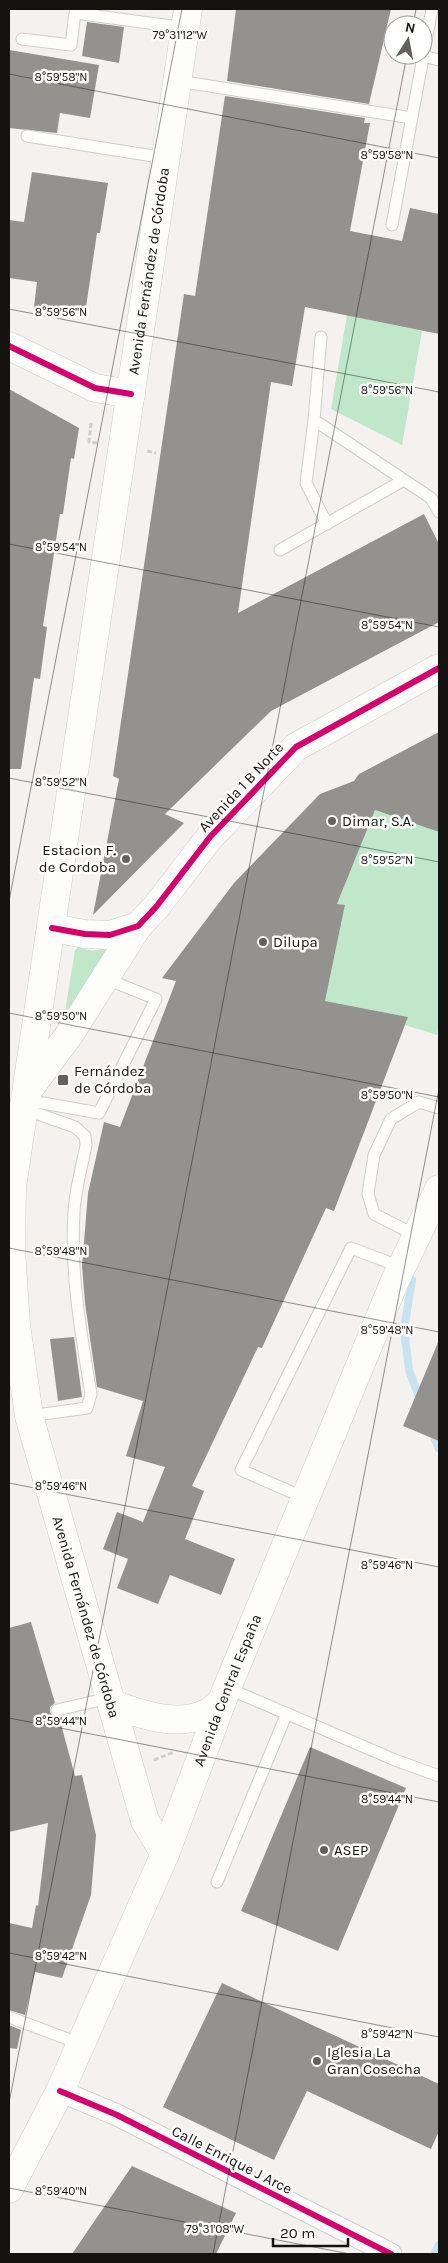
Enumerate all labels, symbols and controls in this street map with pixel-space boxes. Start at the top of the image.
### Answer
north arrow [383,15,433,65]
text: N [404,18,417,37]
text: 79°31'12"W [153,28,208,42]
text: 8°59'58"N [35,70,87,84]
text: 8°59'58"N [361,148,413,162]
street label: Avenida Fernández de Córdoba [124,166,173,376]
text: 8°59'56"N [35,305,87,319]
text: 8°59'56"N [361,383,413,397]
text: 8°59'54"N [35,540,87,554]
text: 8°59'54"N [361,618,413,632]
street label: Avenida 1 B Norte [195,738,287,836]
text: 8°59'52"N [35,775,87,789]
place label: Dimar, S.A. [342,812,414,830]
marker: Dimar, S.A. [326,815,338,827]
place label: Estacion F. de Cordoba [39,841,116,876]
marker: Estacion F. de Cordoba [120,853,132,865]
text: 8°59'52"N [361,853,413,867]
place label: Dilupa [273,933,318,951]
marker: Dilupa [257,936,269,948]
text: 8°59'50"N [35,1009,87,1023]
place label: Fernández de Córdoba [74,1062,151,1097]
marker: Fernández de Córdoba [56,1073,70,1087]
text: 8°59'50"N [361,1088,413,1102]
text: 8°59'48"N [35,1244,87,1258]
text: 8°59'48"N [361,1323,413,1337]
text: 8°59'46"N [35,1479,87,1493]
street label: Avenida Fernández de Córdoba [49,1514,123,1720]
text: 8°59'46"N [361,1558,413,1572]
street label: Avenida Central España [190,1612,265,1769]
text: 8°59'44"N [35,1714,87,1728]
text: 8°59'44"N [361,1792,413,1806]
place label: ASEP [334,1841,368,1859]
marker: ASEP [318,1844,330,1856]
text: 8°59'42"N [35,1949,87,1963]
text: 8°59'42"N [361,2027,413,2041]
place label: Iglesia La Gran Cosecha [327,2043,421,2078]
marker: Iglesia La Gran Cosecha [311,2055,323,2067]
street label: Calle Enrique J Arce [169,2122,295,2198]
text: 8°59'40"N [35,2184,87,2198]
scale bar [273,2216,348,2248]
text: 79°31'08"W [186,2222,244,2236]
text: 20 m [280,2224,315,2242]

